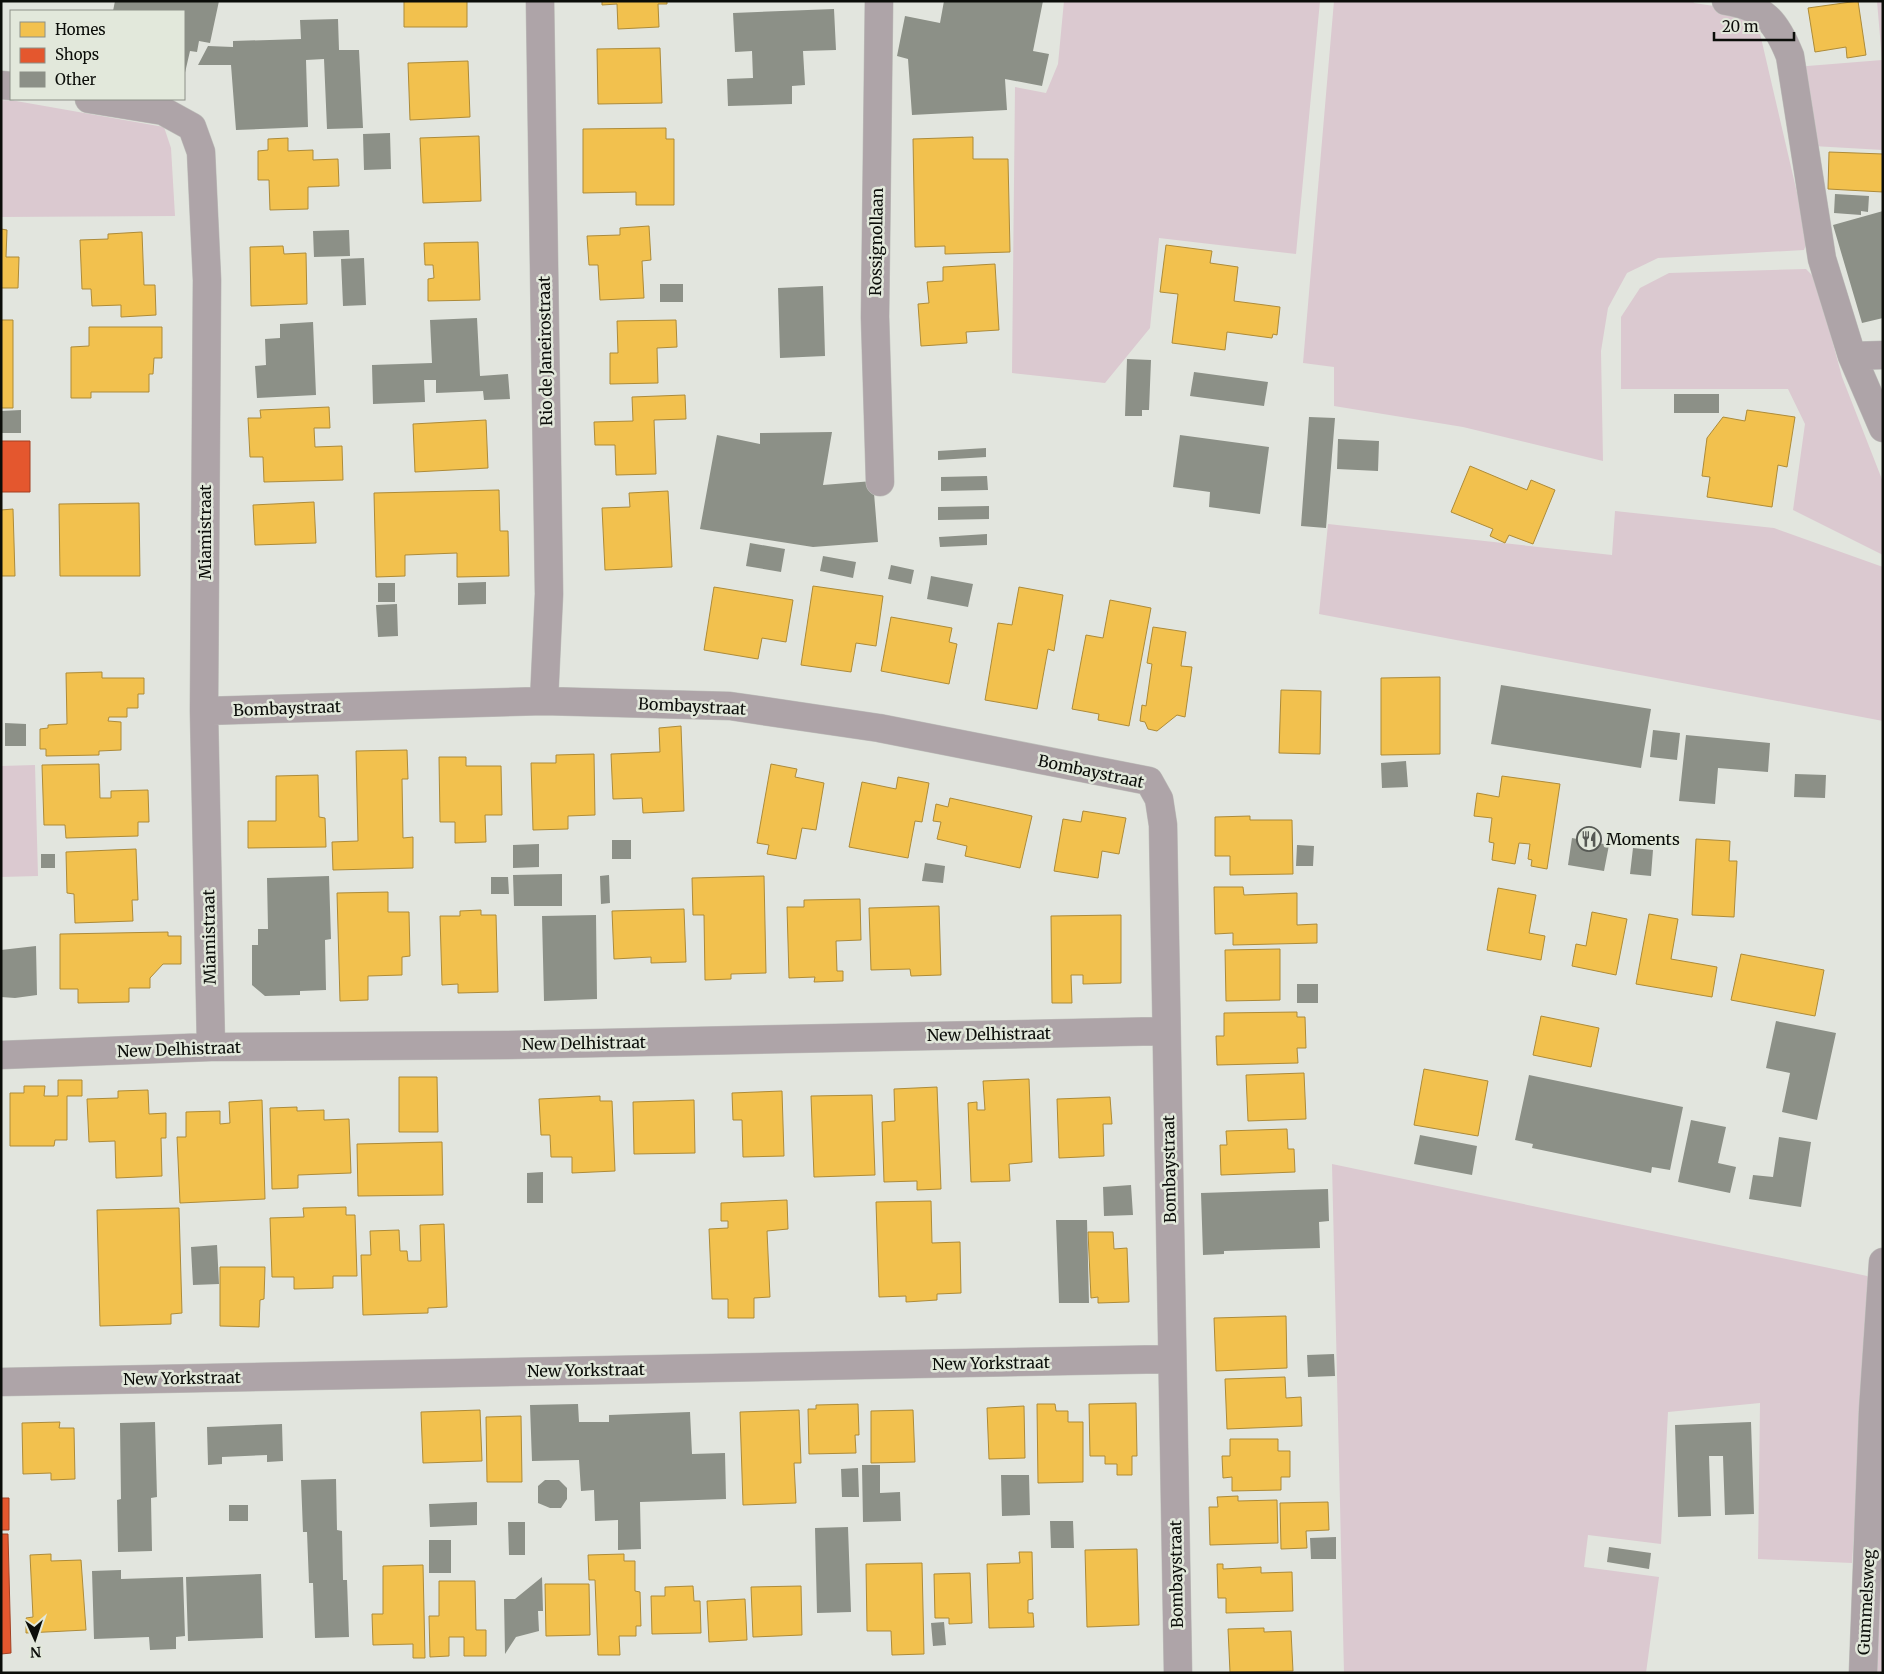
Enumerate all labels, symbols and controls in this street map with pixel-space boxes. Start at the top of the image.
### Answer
legend [10,10,185,100]
scale bar [1714,10,1794,42]
text: 20 m [1722,17,1759,36]
text: Homes [55,20,106,39]
text: Shops [55,45,99,64]
text: Other [55,70,97,89]
street label: Rossignollaan [865,187,887,296]
street label: Rio de Janeirostraat [534,275,556,426]
street label: Miamistraat [195,484,215,580]
street label: Bombaystraat [638,693,747,719]
street label: Bombaystraat [233,696,342,720]
street label: Bombaystraat [1036,750,1147,792]
restaurant icon: Moments [1576,826,1602,852]
place label: Moments [1606,829,1680,849]
street label: Miamistraat [198,888,220,985]
street label: New Delhistraat [927,1023,1052,1045]
street label: New Delhistraat [522,1032,647,1054]
street label: New Delhistraat [117,1037,242,1061]
street label: Bombaystraat [1158,1114,1180,1223]
street label: New Yorkstraat [932,1352,1051,1374]
street label: New Yorkstraat [527,1359,646,1381]
street label: New Yorkstraat [123,1367,242,1389]
street label: Bombaystraat [1165,1519,1187,1628]
street label: Gummelsweg [1853,1548,1879,1655]
north arrow [10,1614,60,1664]
text: N [30,1643,42,1661]

